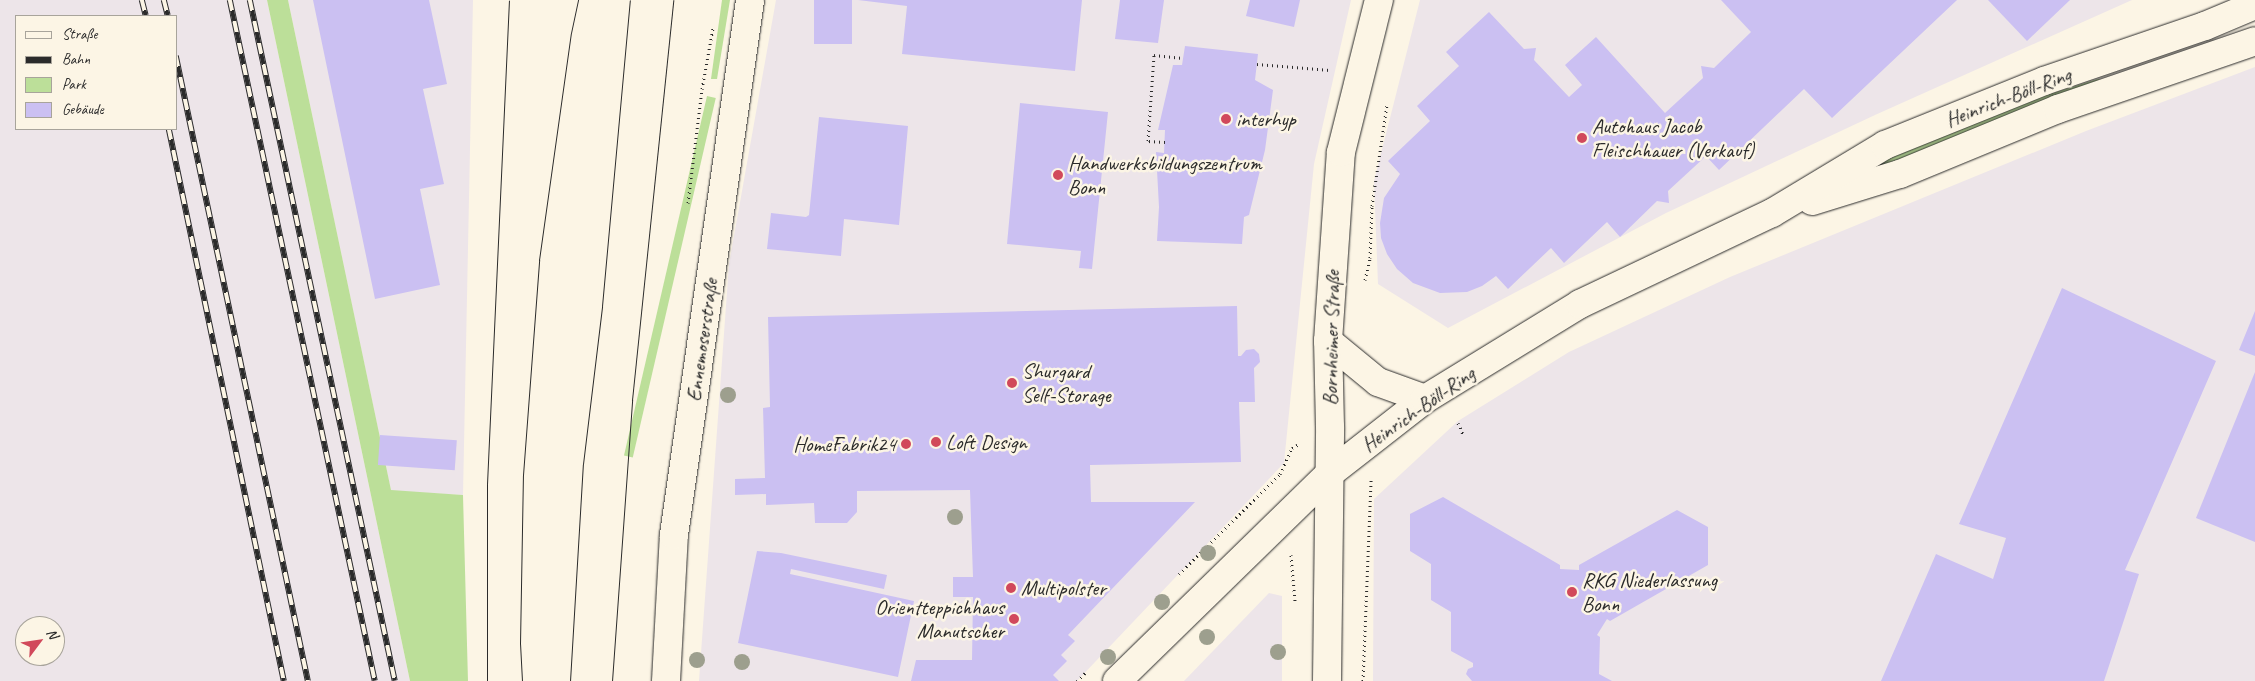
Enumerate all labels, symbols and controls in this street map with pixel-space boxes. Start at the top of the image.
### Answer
legend [15,15,178,130]
text: Straße [62,25,97,44]
text: Bahn [62,50,90,69]
street label: Heinrich-Böll-Ring [1942,62,2074,132]
text: Park [62,75,86,94]
text: Gebäude [62,100,104,119]
place label: interhyp [1236,106,1296,132]
marker: interhyp [1220,113,1232,125]
place label: Autohaus Jacob Fleischhauer (Verkauf) [1592,113,1754,163]
marker: Autohaus Jacob Fleischhauer (Verkauf) [1576,132,1588,144]
place label: Handwerksbildungszentrum Bonn [1068,150,1261,200]
marker: Handwerksbildungszentrum Bonn [1052,169,1064,181]
street label: Bornheimer Straße [1317,270,1345,406]
street label: Ennemoserstraße [681,277,723,403]
place label: Shurgard Self-Storage [1022,358,1111,408]
street label: Heinrich-Böll-Ring [1357,361,1479,457]
marker: Shurgard Self-Storage [1006,377,1018,389]
place label: Loft Design [946,429,1027,455]
place label: HomeFabrik24 [793,431,896,457]
marker: Loft Design [930,436,942,448]
marker: HomeFabrik24 [900,438,912,450]
place label: RKG Niederlassung Bonn [1582,567,1717,617]
place label: Multipolster [1021,575,1106,601]
marker: Multipolster [1005,582,1017,594]
marker: RKG Niederlassung Bonn [1566,586,1578,598]
place label: Orientteppichhaus Manutscher [875,594,1004,644]
marker: Orientteppichhaus Manutscher [1008,613,1020,625]
north arrow [15,616,65,666]
text: N [43,625,62,642]

